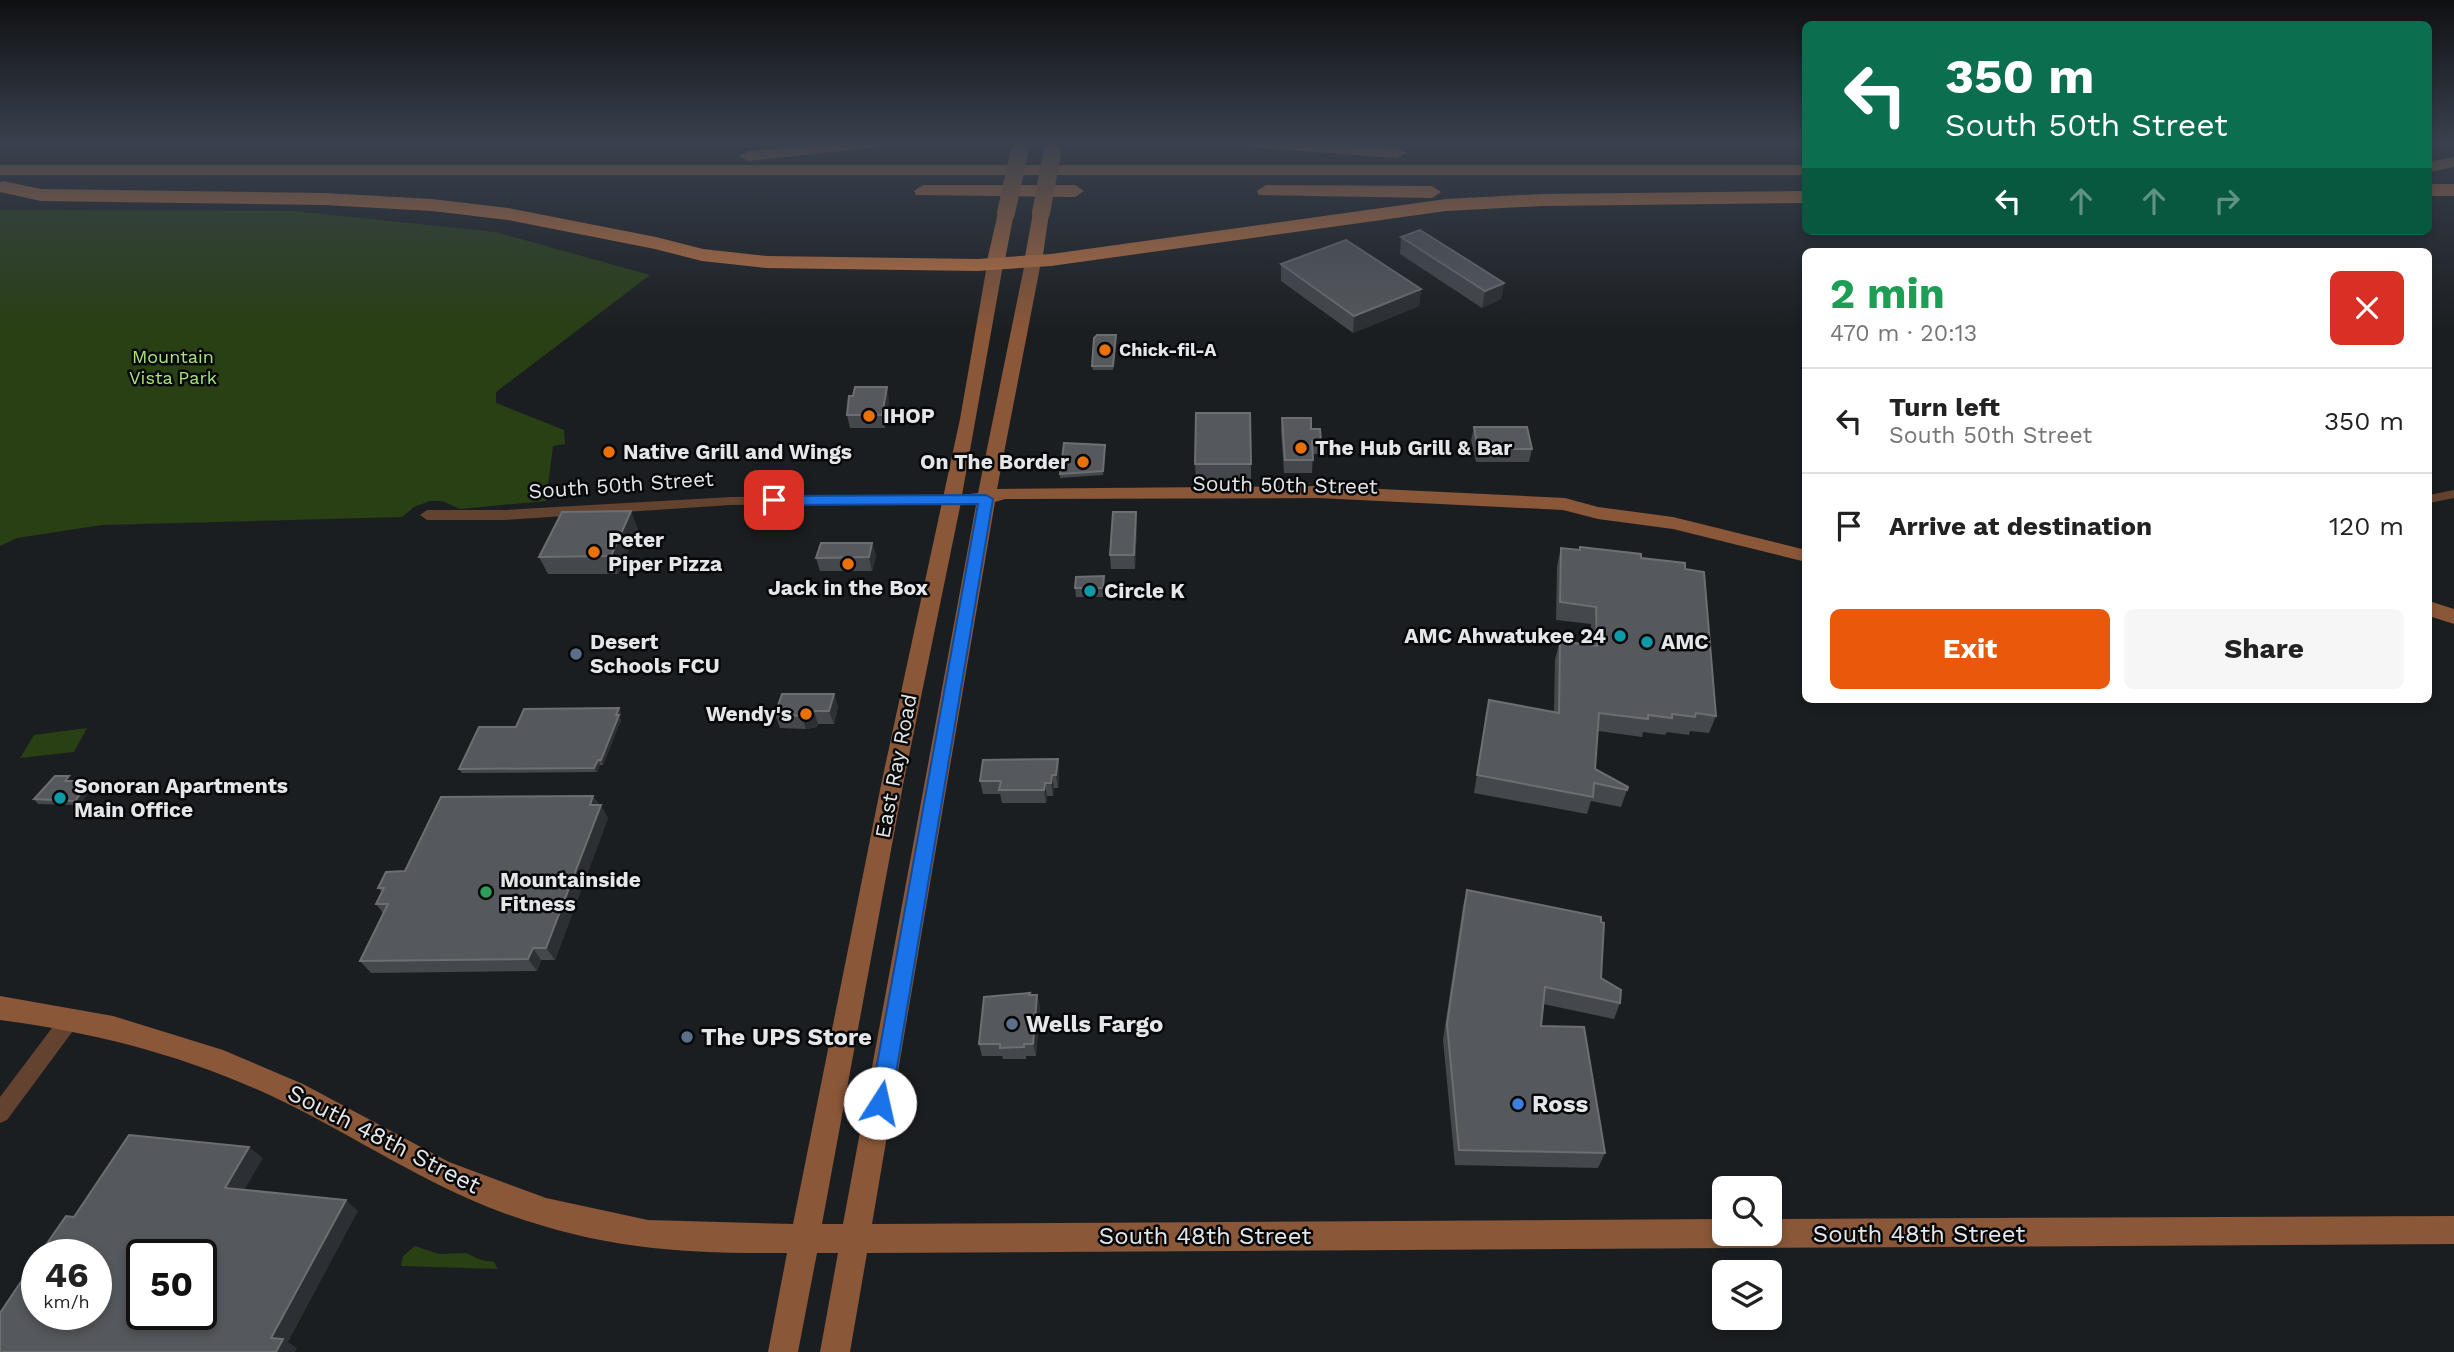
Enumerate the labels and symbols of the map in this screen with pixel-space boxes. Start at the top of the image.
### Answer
place label: Chick-fil-A [1119,339,1217,360]
marker: Chick-fil-A [1097,342,1113,358]
park label: Mountain Vista Park [129,346,217,388]
place label: IHOP [883,403,935,428]
marker: IHOP [861,408,877,424]
place label: The Hub Grill & Bar [1315,435,1512,460]
place label: Native Grill and Wings [623,439,852,464]
marker: The Hub Grill & Bar [1293,440,1309,456]
marker: Native Grill and Wings [601,444,617,460]
place label: On The Border [920,449,1069,474]
marker: On The Border [1075,454,1091,470]
street label: South 50th Street [528,466,715,503]
pin [744,470,804,530]
street label: South 50th Street [1192,470,1378,499]
place label: Peter Piper Pizza [608,527,723,576]
marker: Peter Piper Pizza [586,544,602,560]
marker: Jack in the Box [840,556,856,572]
place label: Jack in the Box [768,575,929,600]
place label: Circle K [1104,578,1185,603]
marker: Circle K [1082,583,1098,599]
place label: AMC Ahwatukee 24 [1404,623,1606,648]
marker: AMC Ahwatukee 24 [1612,628,1628,644]
place label: Desert Schools FCU [590,629,720,678]
place label: AMC [1661,629,1709,654]
marker: AMC [1639,634,1655,650]
marker: Desert Schools FCU [568,646,584,662]
street label: East Ray Road [869,692,922,840]
place label: Wendy's [706,701,792,726]
marker: Wendy's [798,706,814,722]
place label: Sonoran Apartments Main Office [74,773,288,822]
marker: Sonoran Apartments Main Office [52,790,68,806]
place label: Mountainside Fitness [500,867,641,916]
marker: Mountainside Fitness [478,884,494,900]
place label: Wells Fargo [1026,1010,1163,1038]
marker: Wells Fargo [1004,1016,1020,1032]
place label: The UPS Store [701,1023,872,1051]
marker: The UPS Store [679,1029,695,1045]
position arrow [843,1066,917,1140]
street label: South 48th Street [283,1078,485,1200]
place label: Ross [1532,1090,1589,1118]
marker: Ross [1510,1096,1526,1112]
street label: South 48th Street [1813,1220,2025,1248]
street label: South 48th Street [1099,1222,1311,1250]
speed limit sign: 50 [126,1239,217,1330]

